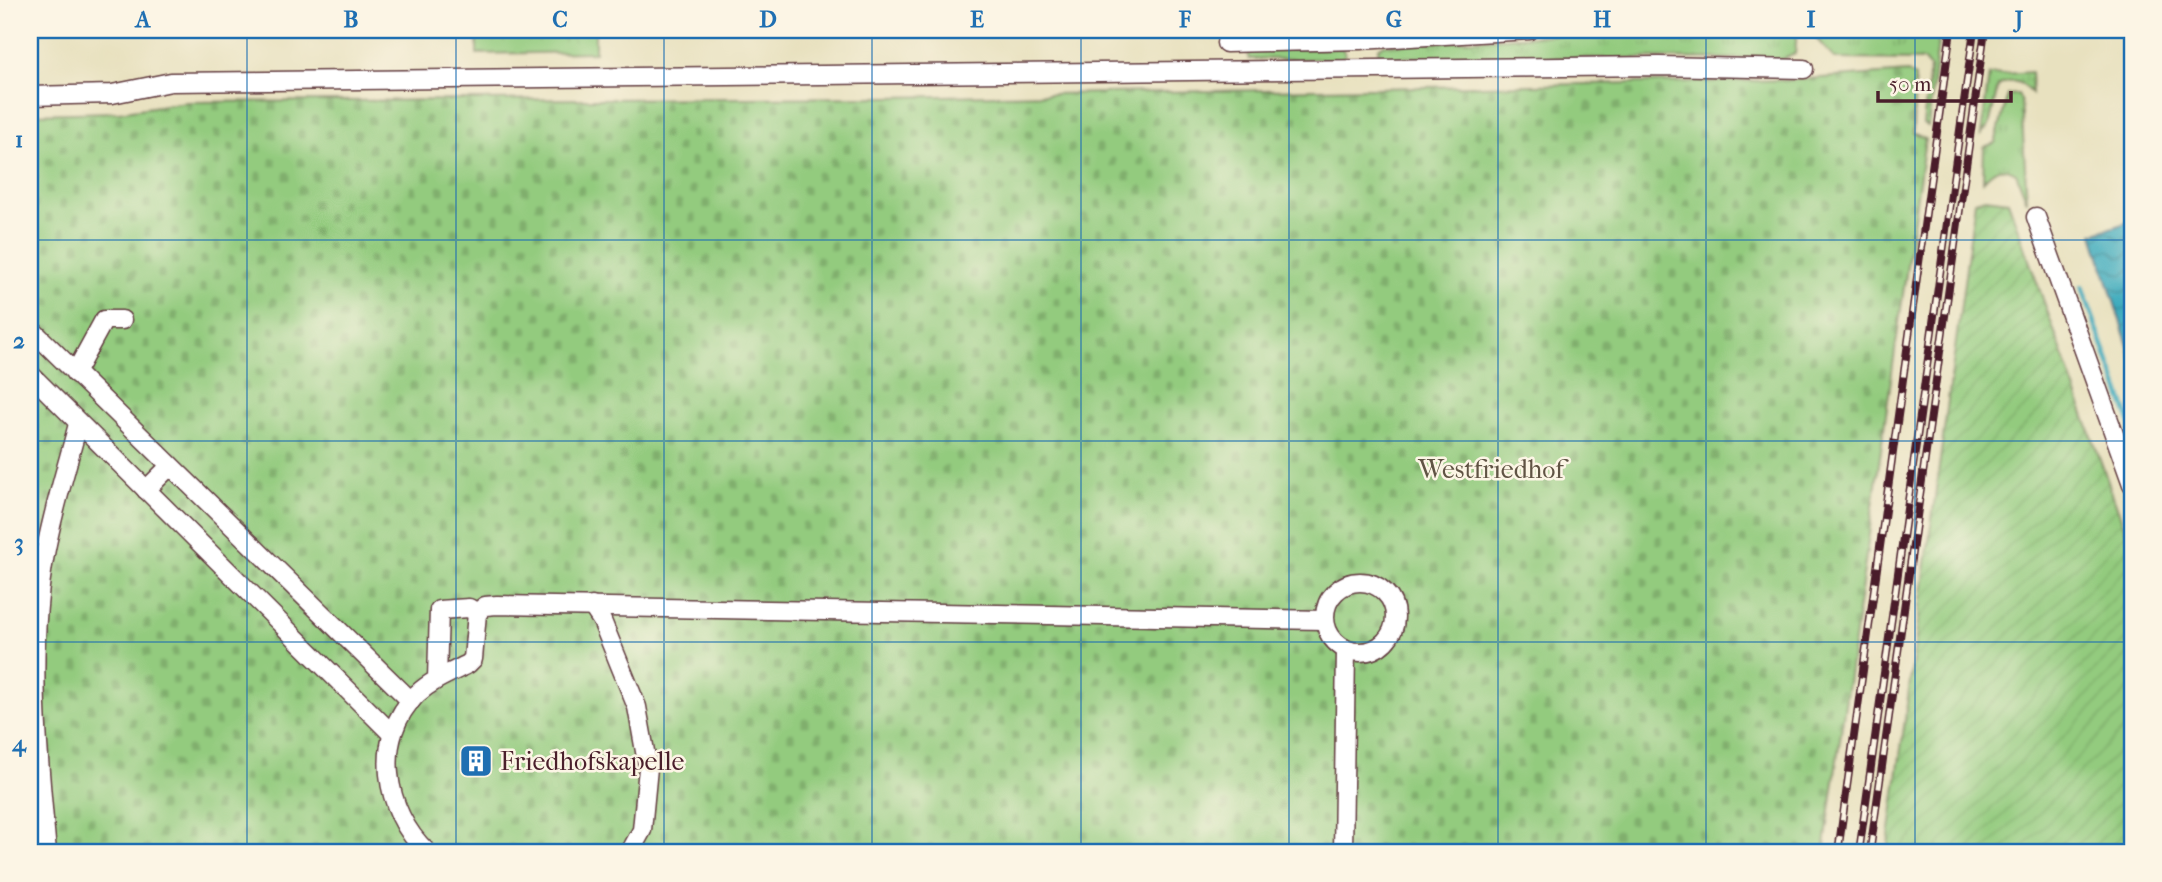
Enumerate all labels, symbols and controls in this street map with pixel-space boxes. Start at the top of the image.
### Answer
text: A [134,6,152,33]
text: B [344,6,359,33]
text: C [552,6,568,33]
text: D [759,6,777,33]
text: E [970,6,984,33]
text: F [1178,6,1192,33]
text: G [1386,6,1402,33]
text: H [1593,6,1611,33]
text: I [1807,6,1816,33]
text: J [2013,6,2024,33]
scale bar [1878,60,2011,104]
text: 50 m [1889,72,1932,96]
text: 1 [15,126,23,153]
text: 2 [13,327,25,354]
park label: Westfriedhof [1417,454,1569,485]
text: 3 [14,529,24,556]
text: 4 [11,730,27,757]
building icon: Friedhofskapelle [457,742,495,780]
place label: Friedhofskapelle [500,746,685,777]

